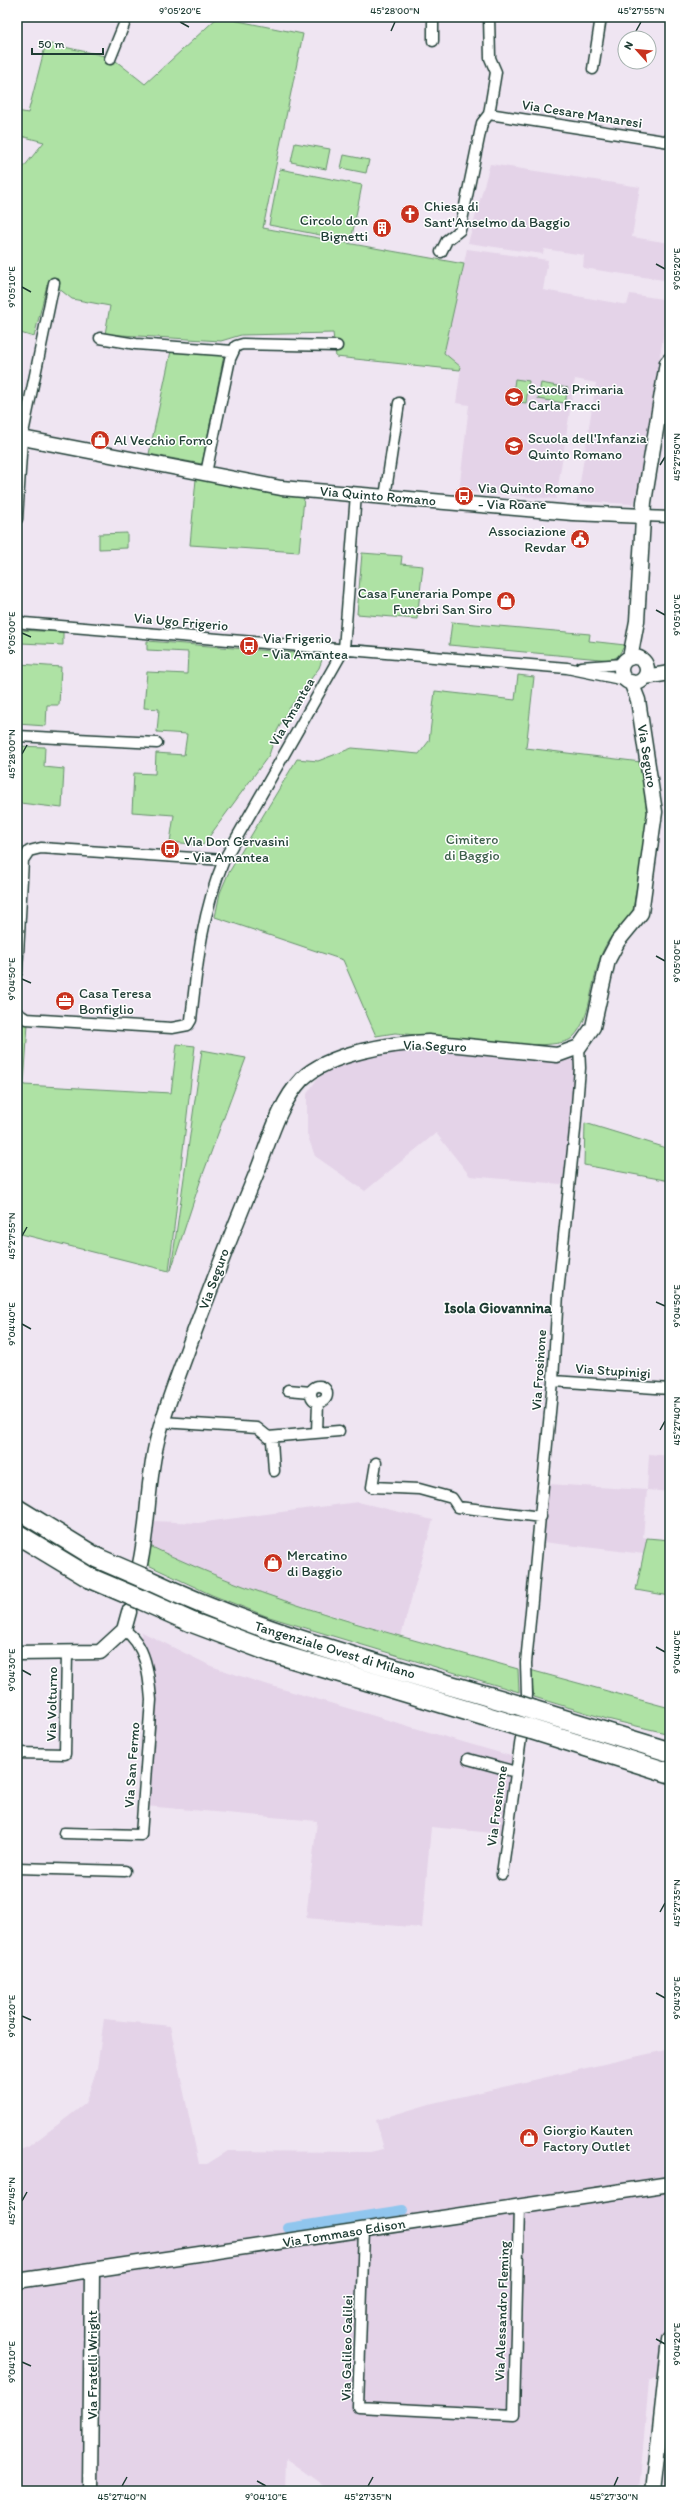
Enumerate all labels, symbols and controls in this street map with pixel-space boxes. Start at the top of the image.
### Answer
text: 9°05'20"E [159,4,201,17]
text: 45°28'00"N [370,4,420,17]
text: 45°27'55"N [617,4,665,17]
scale bar [32,30,103,56]
north arrow [617,30,657,70]
text: 50 m [38,37,64,51]
text: N [621,39,636,52]
street label: Via Cesare Manaresi [521,96,643,132]
place label: Chiesa di Sant'Anselmo da Baggio [424,198,570,231]
church icon: Chiesa di Sant'Anselmo da Baggio [399,203,421,225]
place label: Circolo don Bignetti [300,212,369,245]
building icon: Circolo don Bignetti [371,217,393,239]
text: 9°05'20"E [670,248,683,290]
text: 9°05'10"E [5,266,18,308]
place label: Scuola Primaria Carla Fracci [528,381,624,414]
school or university icon: Scuola Primaria Carla Fracci [503,386,525,408]
shop icon: Al Vecchio Forno [89,429,111,451]
place label: Scuola dell'Infanzia Quinto Romano [528,430,647,463]
place label: Al Vecchio Forno [114,432,213,449]
text: 45°27'50"N [670,433,683,481]
school or university icon: Scuola dell'Infanzia Quinto Romano [503,435,525,457]
place label: Via Quinto Romano - Via Roane [478,480,594,513]
street label: Via Quinto Romano [319,482,437,510]
bus stop icon: Via Quinto Romano - Via Roane [453,485,475,507]
place label: Associazione Revdar [489,523,566,556]
public building icon: Associazione Revdar [569,528,591,550]
place label: Casa Funeraria Pompe Funebri San Siro [358,585,492,618]
shop icon: Casa Funeraria Pompe Funebri San Siro [495,590,517,612]
text: 9°05'10"E [670,594,683,636]
street label: Via Ugo Frigerio [133,609,229,635]
text: 9°05'00"E [5,611,18,654]
place label: Via Frigerio - Via Amantea [263,630,348,663]
bus stop icon: Via Frigerio - Via Amantea [238,635,260,657]
street label: Via Amantea [266,675,318,749]
street label: Via Seguro [634,723,660,789]
text: 45°28'00"N [5,729,18,779]
park label: Cimitero di Baggio [444,831,500,864]
place label: Via Don Gervasini - Via Amantea [184,833,289,866]
bus stop icon: Via Don Gervasini - Via Amantea [159,838,181,860]
text: 9°05'00"E [670,939,683,982]
text: 9°04'50"E [5,957,18,1000]
place label: Casa Teresa Bonfiglio [79,985,151,1018]
office icon: Casa Teresa Bonfiglio [54,990,76,1012]
street label: Via Seguro [403,1036,467,1056]
text: 45°27'55"N [5,1212,18,1260]
street label: Via Seguro [195,1246,233,1312]
text: 9°04'50"E [670,1284,683,1327]
district label: Isola Giovannina [444,1299,552,1317]
text: 9°04'40"E [5,1302,18,1346]
street label: Via Frosinone [528,1329,550,1411]
street label: Via Stupinigi [575,1360,651,1382]
text: 45°27'40"N [670,1396,683,1445]
place label: Mercatino di Baggio [287,1547,347,1580]
shop icon: Mercatino di Baggio [262,1552,284,1574]
street label: Tangenziale Ovest di Milano [253,1617,417,1683]
text: 9°04'40"E [670,1630,683,1674]
text: 9°04'30"E [5,1648,18,1692]
street label: Via Volturno [43,1666,61,1742]
street label: Via San Fermo [121,1721,143,1809]
street label: Via Frosinone [483,1764,511,1847]
text: 45°27'35"N [670,1879,683,1927]
text: 9°04'30"E [670,1976,683,2020]
text: 9°04'20"E [5,1994,18,2037]
place label: Giorgio Kauten Factory Outlet [543,2122,633,2155]
shop icon: Giorgio Kauten Factory Outlet [518,2127,540,2149]
text: 45°27'45"N [5,2177,18,2225]
street label: Via Tommaso Edison [281,2215,407,2251]
street label: Via Alessandro Fleming [491,2240,513,2381]
street label: Via Galileo Galilei [338,2295,356,2401]
street label: Via Fratelli Wright [84,2310,101,2420]
text: 9°04'20"E [670,2322,683,2365]
text: 9°04'10"E [5,2340,18,2383]
text: 45°27'40"N [98,2490,147,2503]
text: 9°04'10"E [245,2490,288,2503]
text: 45°27'35"N [344,2490,392,2503]
text: 45°27'30"N [590,2490,638,2503]

